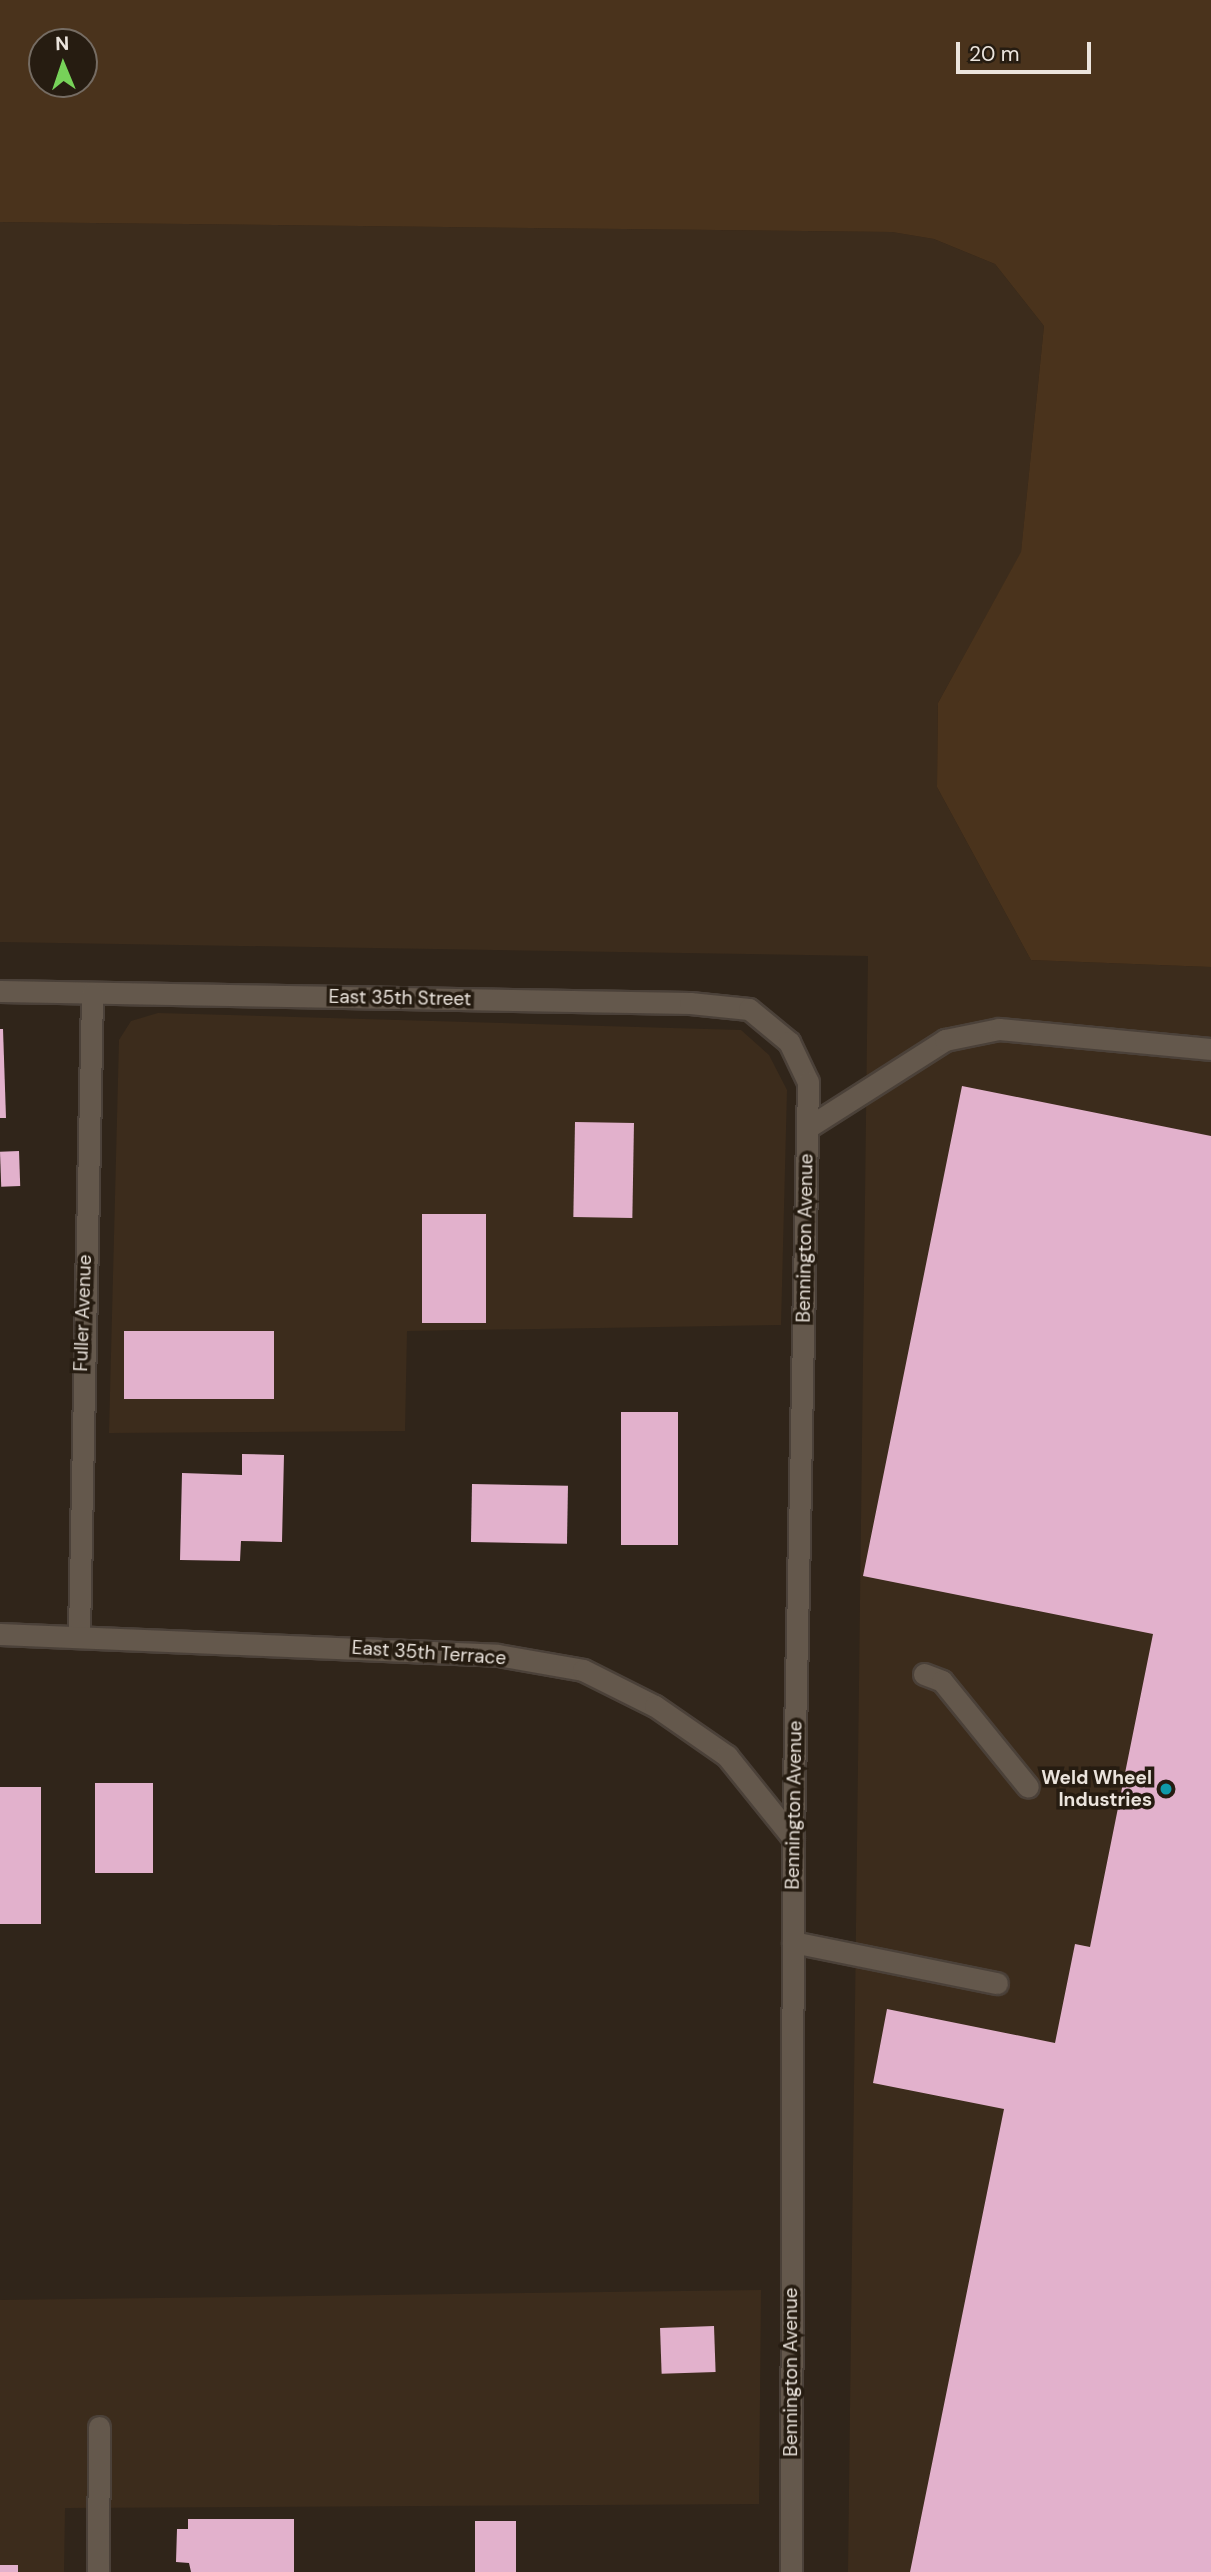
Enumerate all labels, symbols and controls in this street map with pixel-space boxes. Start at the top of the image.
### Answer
north arrow [28,28,98,98]
scale bar [959,28,1094,72]
text: N [55,31,70,56]
text: 20 m [969,40,1020,68]
street label: East 35th Street [328,985,472,1011]
street label: Bennington Avenue [792,1153,818,1323]
street label: Fuller Avenue [70,1254,96,1372]
street label: East 35th Terrace [351,1636,507,1670]
street label: Bennington Avenue [781,1720,807,1890]
place label: Weld Wheel Industries [1041,1767,1152,1811]
marker: Weld Wheel Industries [1158,1781,1174,1797]
street label: Bennington Avenue [780,2287,802,2457]

